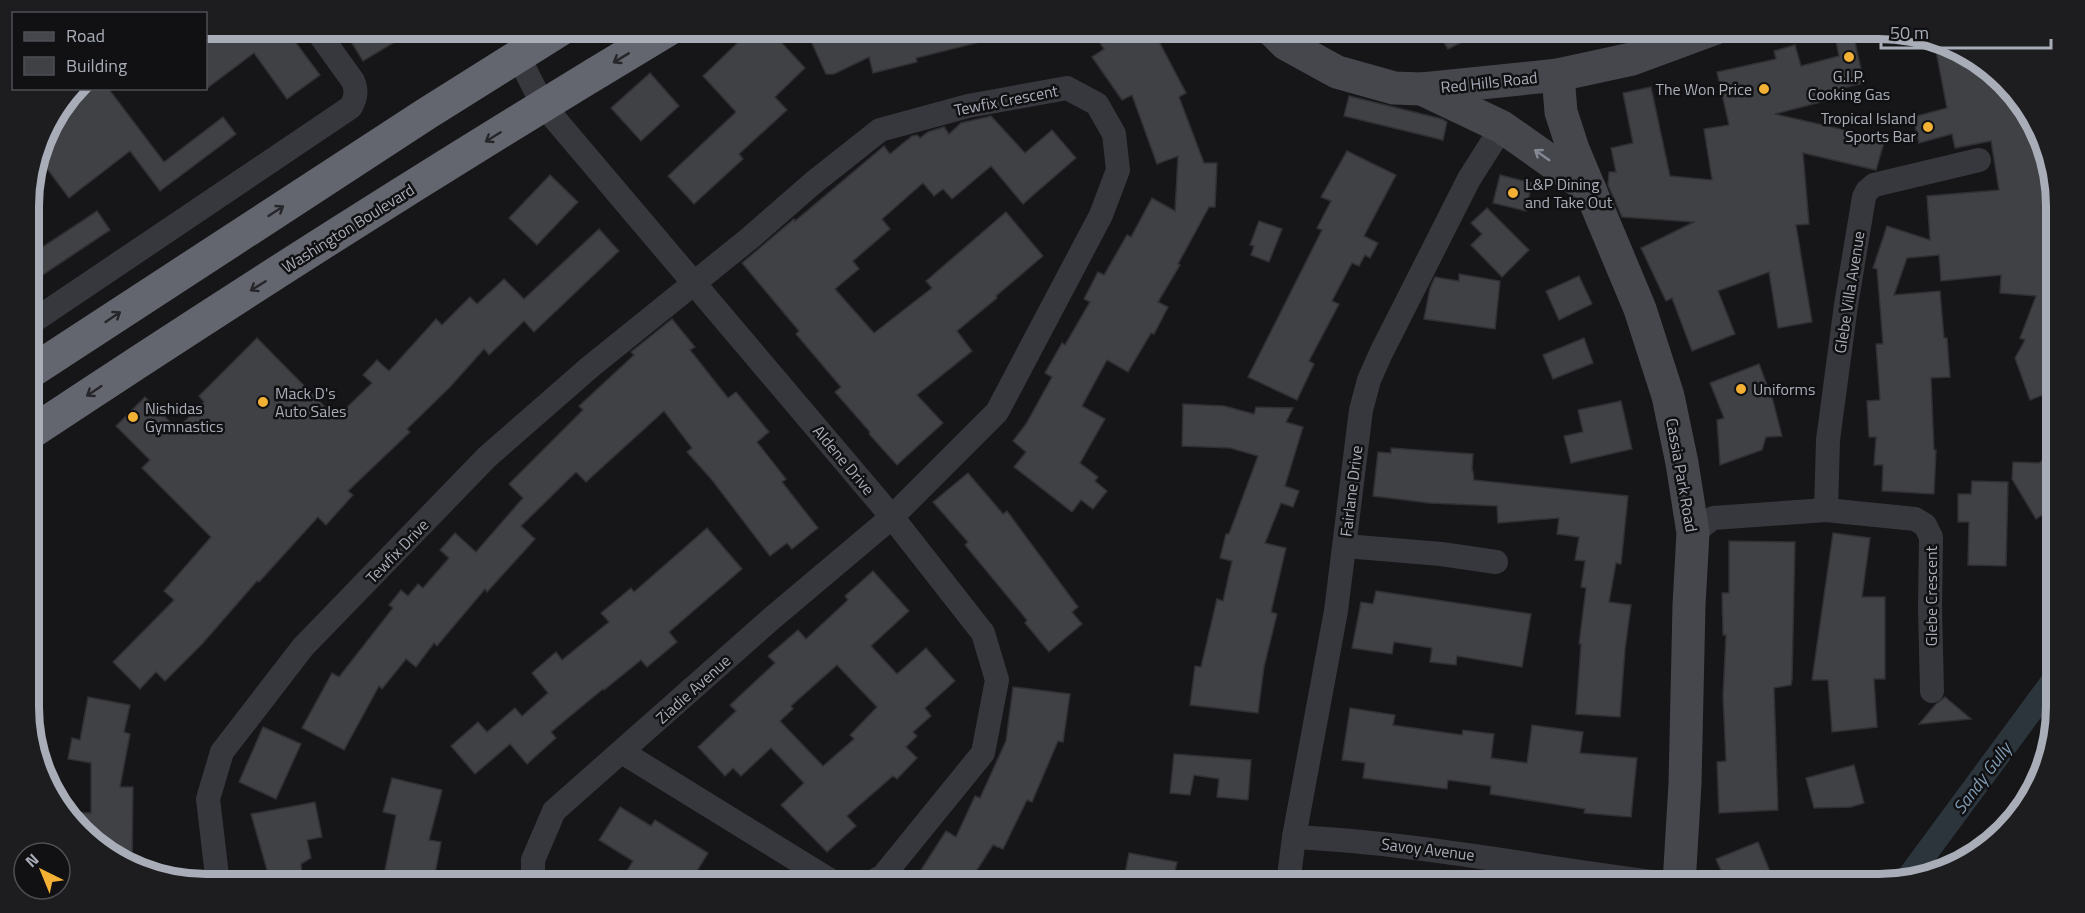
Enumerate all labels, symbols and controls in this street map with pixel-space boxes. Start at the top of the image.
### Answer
legend [12,12,207,90]
scale bar [1881,12,2050,50]
text: 50 m [1890,19,1929,46]
text: Road [66,22,105,49]
marker: G.I.P. Cooking Gas [1842,50,1856,64]
text: Building [66,52,127,79]
one-way arrow [613,53,630,65]
place label: G.I.P. Cooking Gas [1808,64,1890,106]
street label: Red Hills Road [1439,65,1539,99]
place label: The Won Price [1655,77,1752,101]
street label: Tewfix Crescent [952,78,1060,122]
marker: The Won Price [1757,82,1771,96]
place label: Tropical Island Sports Bar [1821,106,1916,148]
marker: Tropical Island Sports Bar [1921,120,1935,134]
one-way arrow [485,130,502,143]
one-way arrow [1535,149,1551,161]
place label: L&P Dining and Take Out [1525,172,1613,214]
street label: Washington Boulevard [277,177,419,279]
marker: L&P Dining and Take Out [1506,186,1520,200]
one-way arrow [268,204,285,217]
street label: Glebe Villa Avenue [1827,229,1871,355]
one-way arrow [250,280,267,292]
one-way arrow [104,311,121,323]
place label: Uniforms [1753,377,1815,401]
place label: Mack D's Auto Sales [275,381,347,423]
marker: Uniforms [1734,382,1748,396]
one-way arrow [86,385,102,397]
marker: Mack D's Auto Sales [256,395,270,409]
place label: Nishidas Gymnastics [145,396,223,438]
marker: Nishidas Gymnastics [126,410,140,424]
street label: Cassia Park Road [1660,416,1704,534]
street label: Aldene Drive [807,420,881,500]
street label: Fairlane Drive [1333,444,1369,538]
street label: Tewfix Drive [360,513,434,589]
street label: Glebe Crescent [1919,545,1943,646]
street label: Ziadie Avenue [650,649,736,729]
water label: Sandy Gully [1946,735,2019,819]
street label: Savoy Avenue [1380,831,1476,867]
north arrow [12,841,72,901]
text: N [20,847,44,873]

